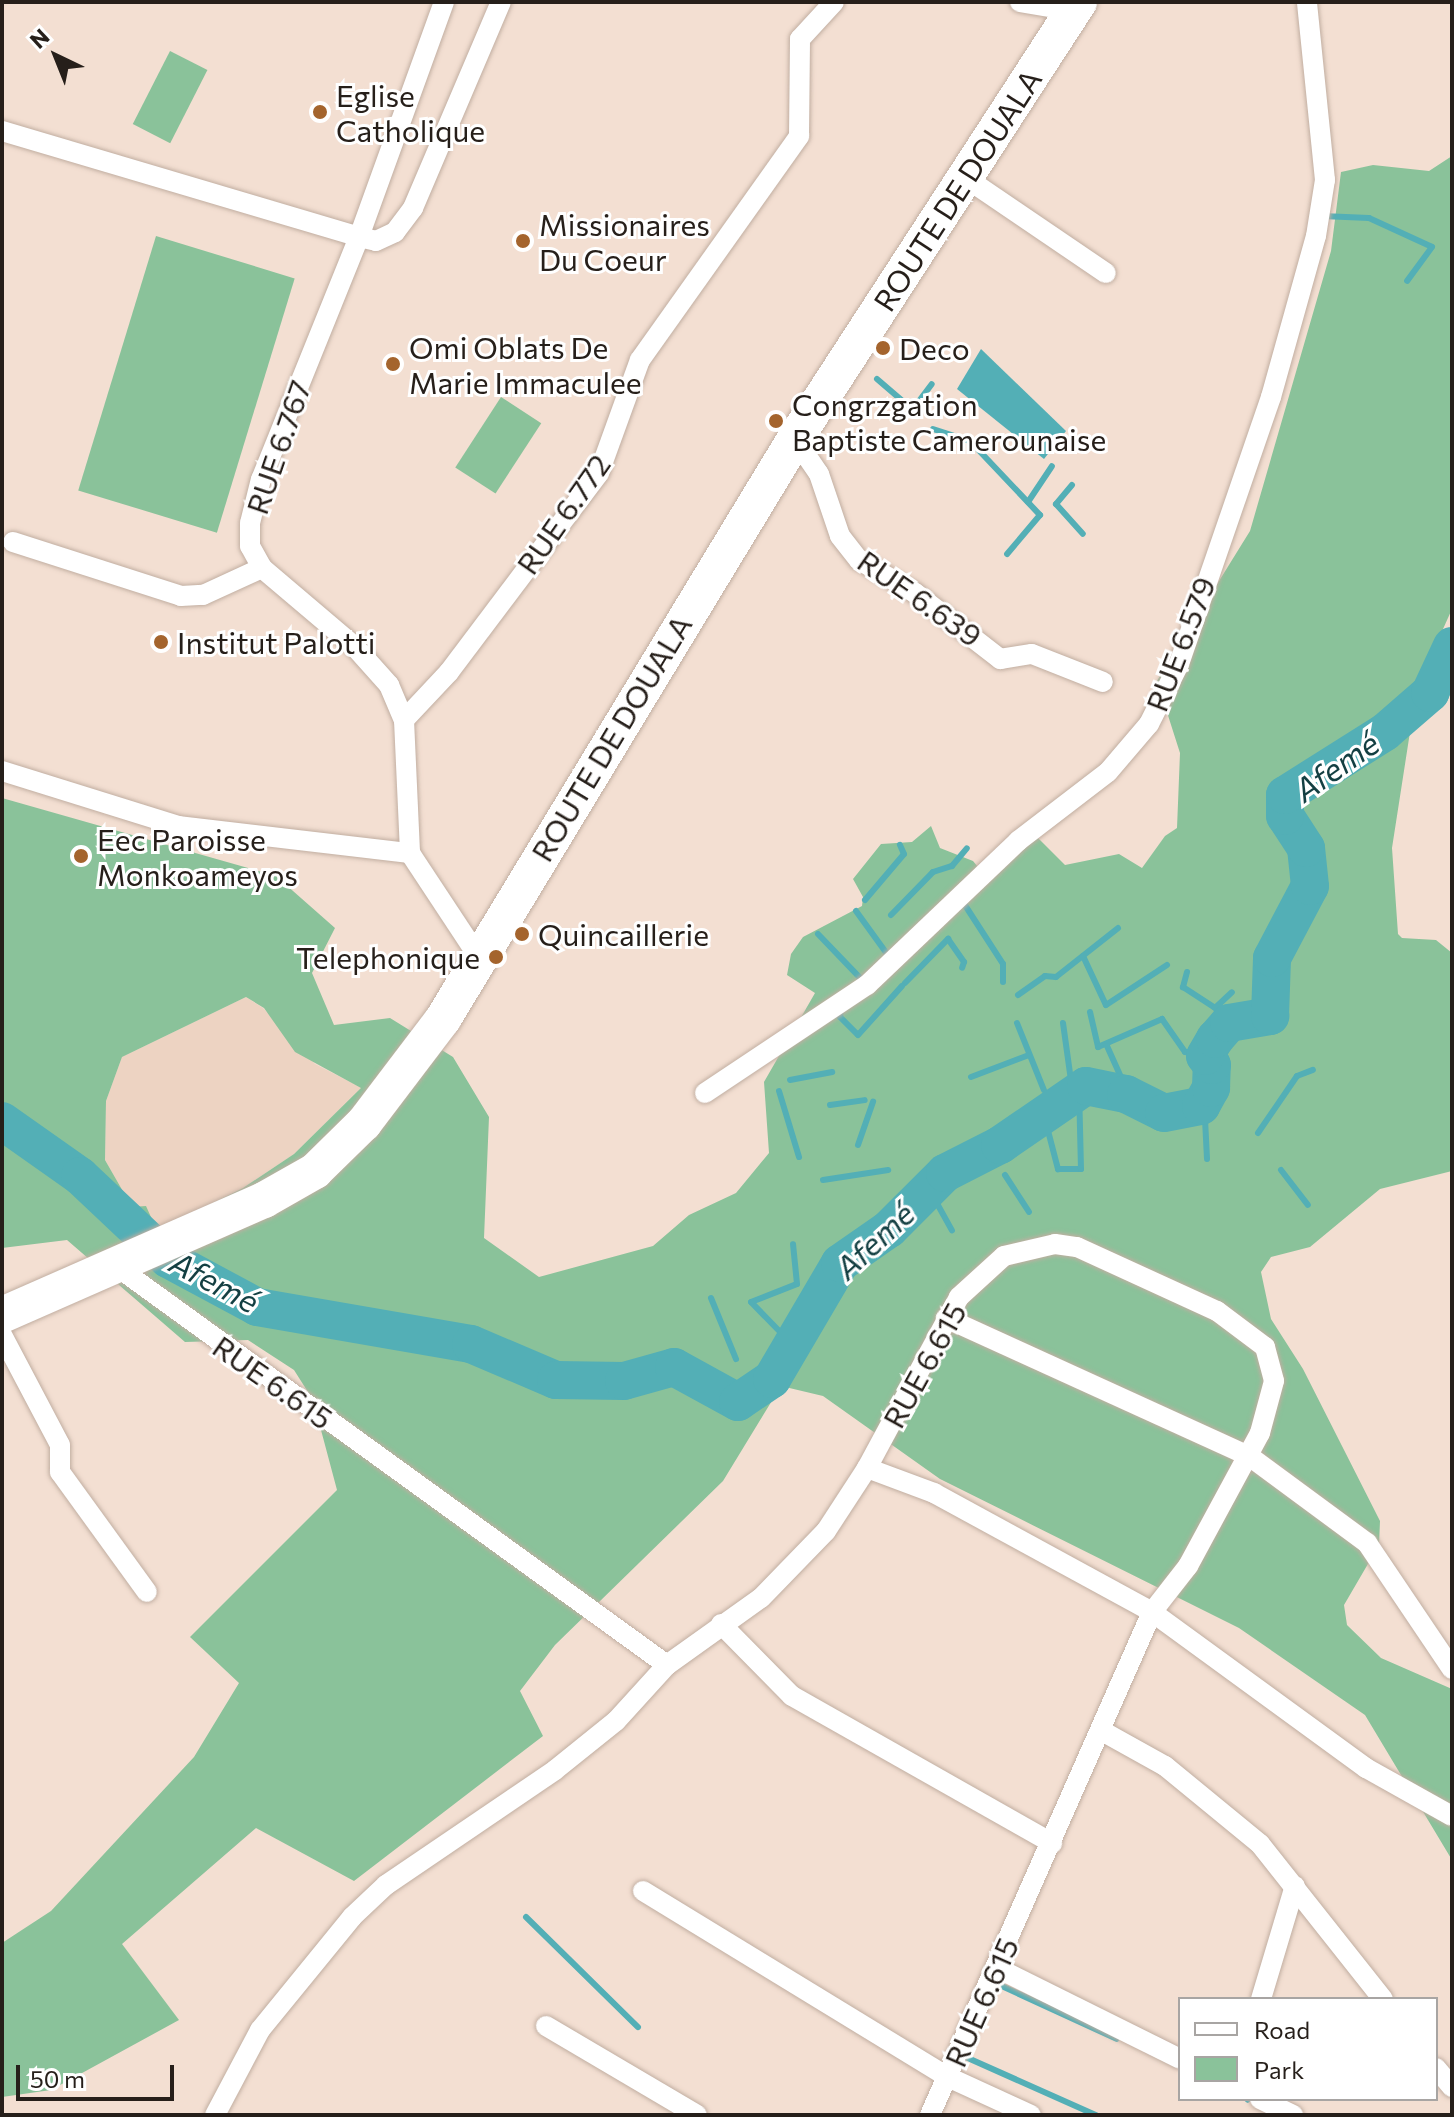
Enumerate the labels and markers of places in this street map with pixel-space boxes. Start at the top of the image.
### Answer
place label: Eglise Catholique [336,77,485,148]
marker: Eglise Catholique [311,103,329,121]
place label: Missionaires Du Coeur [539,206,710,276]
marker: Missionaires Du Coeur [514,232,532,250]
place label: Omi Oblats De Marie Immaculee [409,329,642,400]
place label: Deco [899,330,970,366]
marker: Deco [874,339,892,357]
marker: Omi Oblats De Marie Immaculee [384,355,402,373]
place label: Congrzgation Baptiste Camerounaise [792,386,1106,456]
marker: Congrzgation Baptiste Camerounaise [767,412,785,430]
place label: Institut Palotti [177,624,375,660]
marker: Institut Palotti [152,633,170,651]
place label: Eec Paroisse Monkoameyos [97,821,298,892]
marker: Eec Paroisse Monkoameyos [72,847,90,865]
place label: Quincaillerie [538,916,709,952]
marker: Quincaillerie [513,925,531,943]
place label: Telephonique [296,939,480,975]
marker: Telephonique [487,948,505,966]

